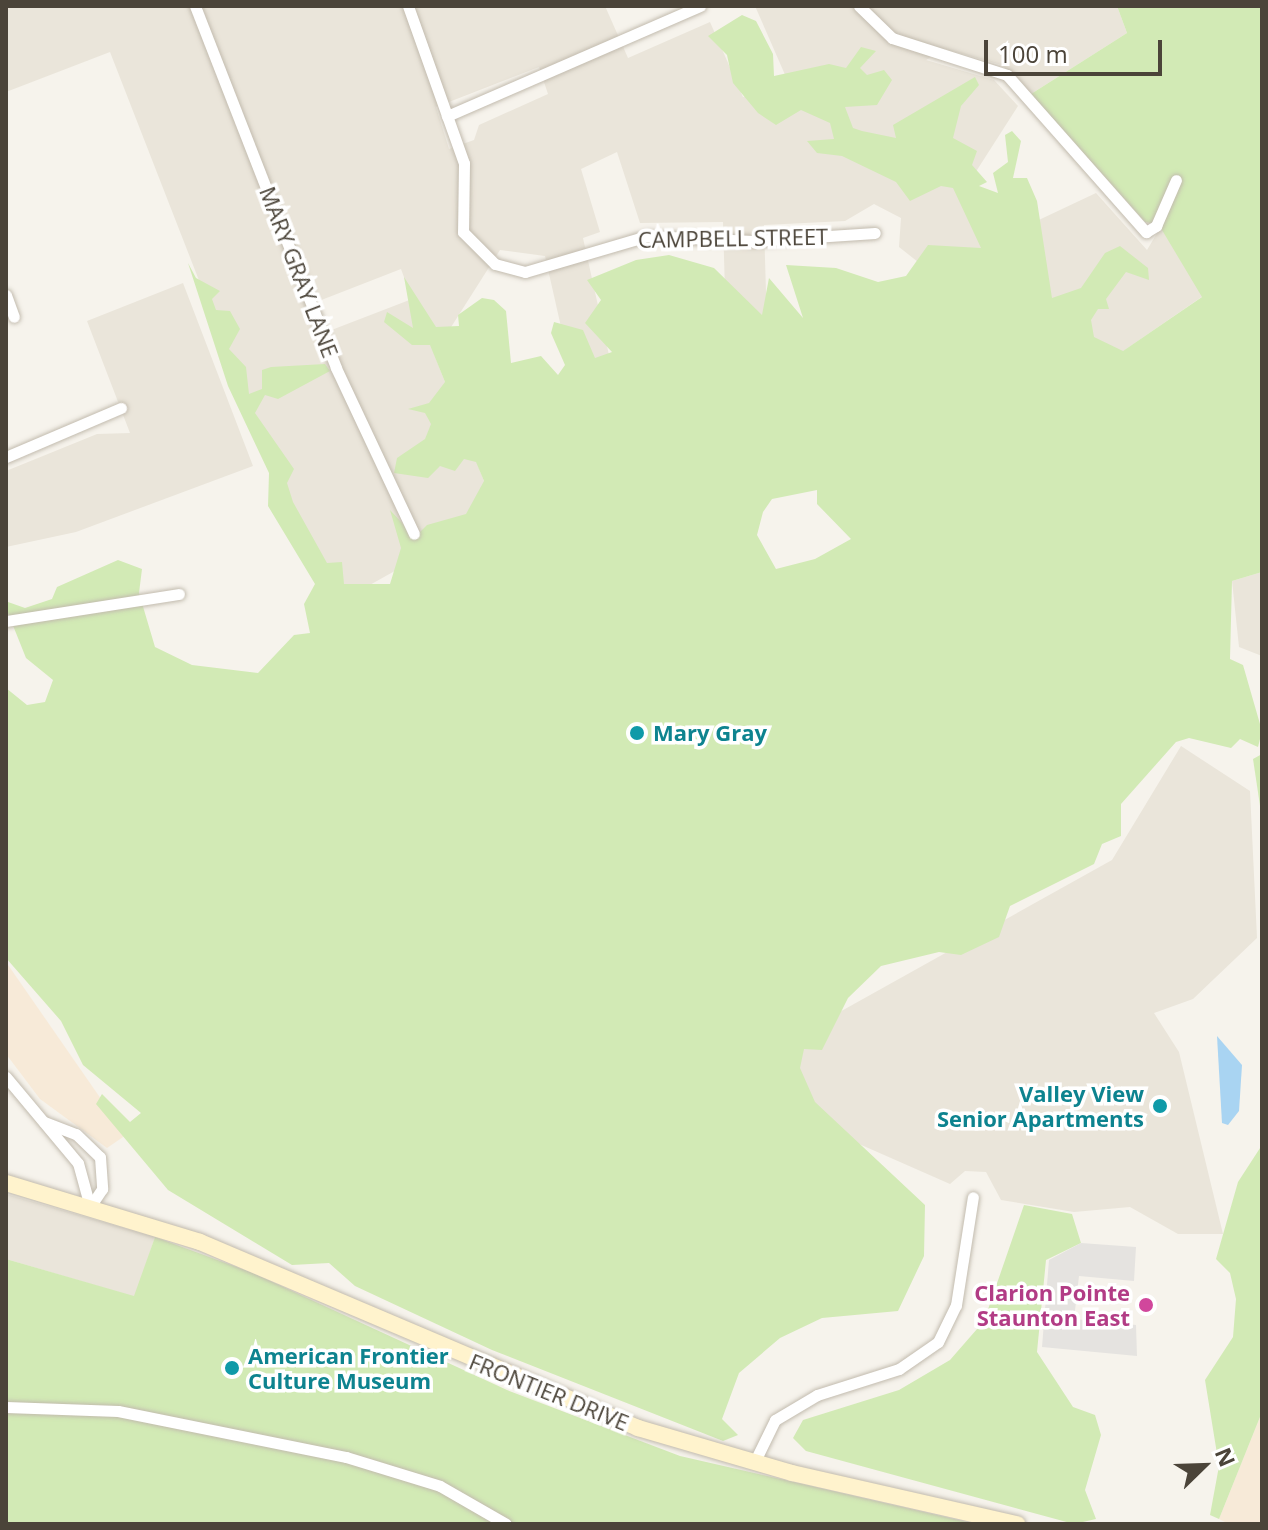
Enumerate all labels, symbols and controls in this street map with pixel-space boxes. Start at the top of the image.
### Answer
scale bar [988,24,1166,74]
text: 100 m [998,37,1068,70]
street label: MARY GRAY LANE [254,183,344,361]
street label: CAMPBELL STREET [638,223,828,253]
place label: Mary Gray [653,720,767,746]
marker: Mary Gray [628,724,646,742]
place label: Valley View Senior Apartments [937,1080,1144,1132]
marker: Valley View Senior Apartments [1151,1097,1169,1115]
place label: Clarion Pointe Staunton East [974,1279,1130,1330]
marker: Clarion Pointe Staunton East [1137,1296,1155,1314]
place label: American Frontier Culture Museum [248,1342,449,1394]
street label: FRONTIER DRIVE [466,1348,632,1436]
marker: American Frontier Culture Museum [223,1359,241,1377]
north arrow [1164,1426,1244,1506]
text: N [1209,1443,1243,1471]

